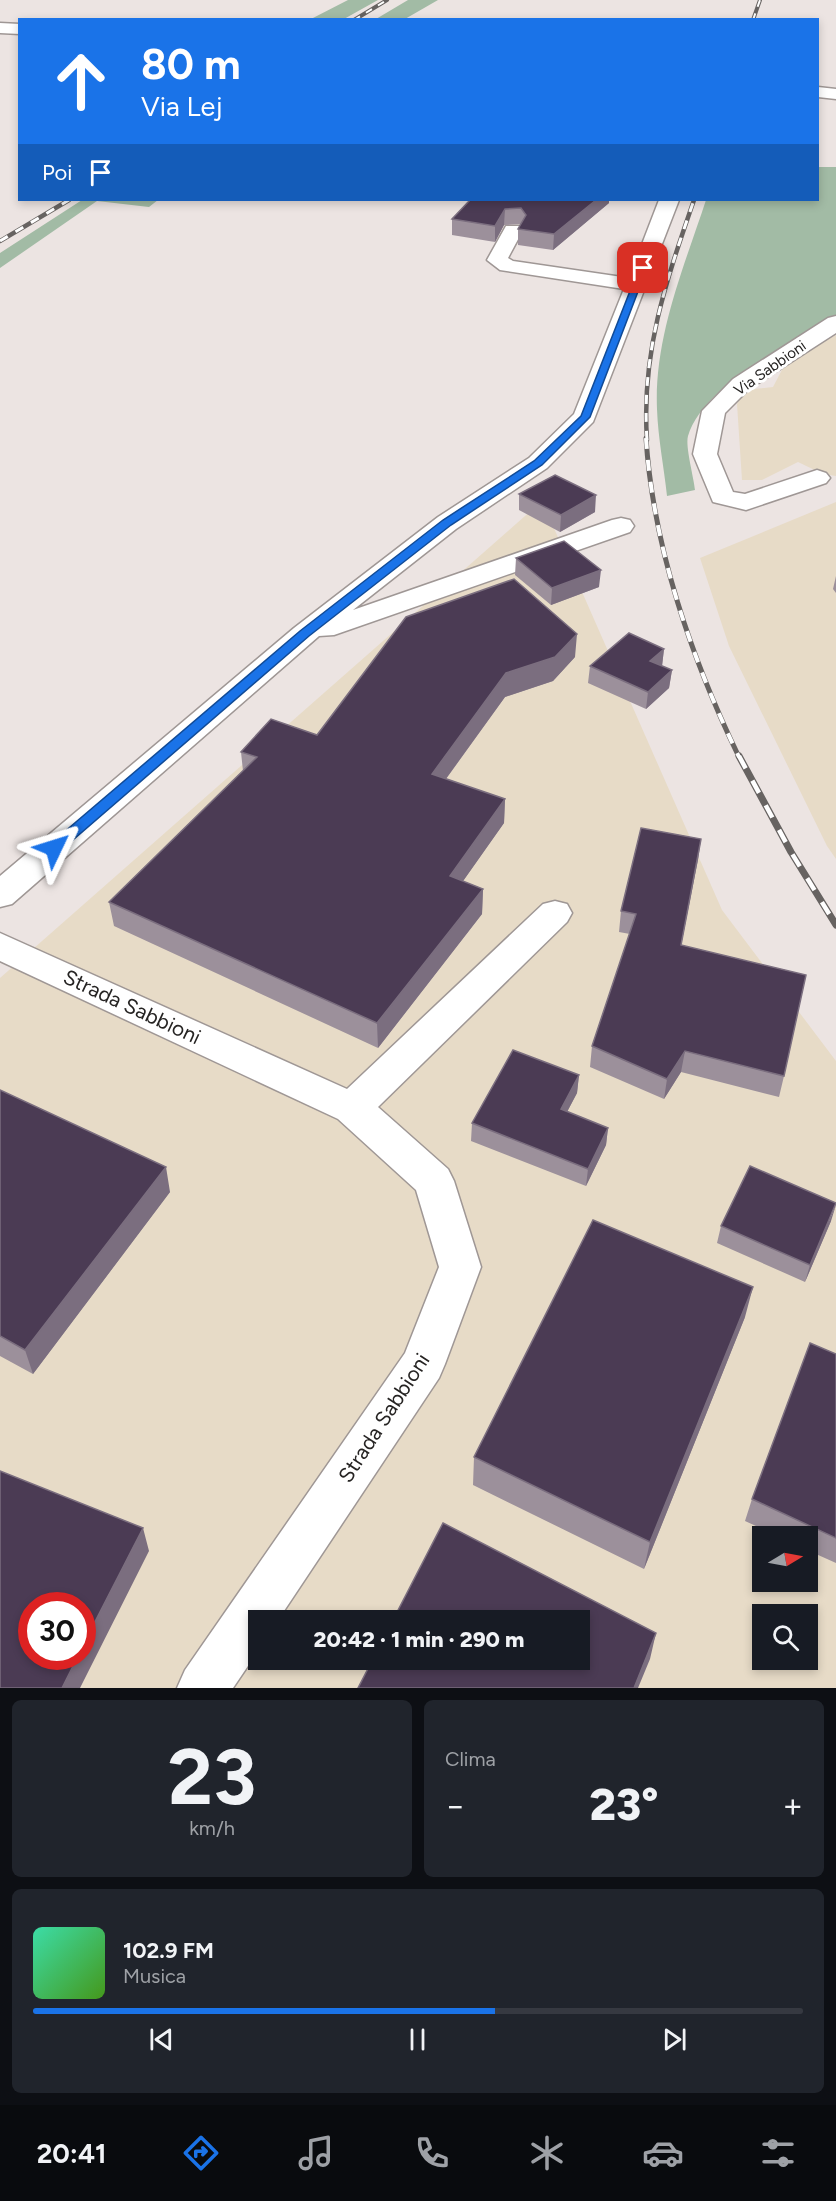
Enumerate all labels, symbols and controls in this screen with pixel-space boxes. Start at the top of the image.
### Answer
text: 80 m [141,39,241,90]
icon: ahead [42,42,120,120]
text: Via Lej [141,90,222,123]
icon: arrive [84,156,117,189]
text: Poi [42,159,72,186]
pin [617,242,668,293]
icon: arrive [626,251,659,284]
street label: Via Sabbioni [731,337,809,399]
position arrow [22,816,86,880]
street label: Strada Sabbioni [60,964,205,1049]
street label: Strada Sabbioni [333,1349,435,1487]
north arrow [752,1526,818,1592]
map controls [752,1526,818,1670]
speed limit sign: 30 [18,1592,96,1670]
button: search [752,1604,818,1670]
text: 20:42 · 1 min · 290 m [314,1626,524,1653]
text: 23 [168,1730,256,1824]
text: Clima [445,1747,496,1771]
text: 23° [590,1777,658,1831]
text: − [445,1786,466,1825]
text: + [782,1786,803,1825]
text: km/h [189,1816,235,1840]
text: 102.9 FM [123,1937,214,1964]
text: Musica [123,1964,186,1988]
icon: previous [145,2023,178,2056]
icon: pause [401,2023,434,2056]
icon: next [658,2023,691,2056]
icon: directions [180,2132,222,2174]
icon: music [295,2132,337,2174]
icon: phone [411,2132,453,2174]
icon: climate [526,2132,568,2174]
icon: car [642,2132,684,2174]
icon: filters [757,2132,799,2174]
text: 20:41 [37,2137,106,2170]

